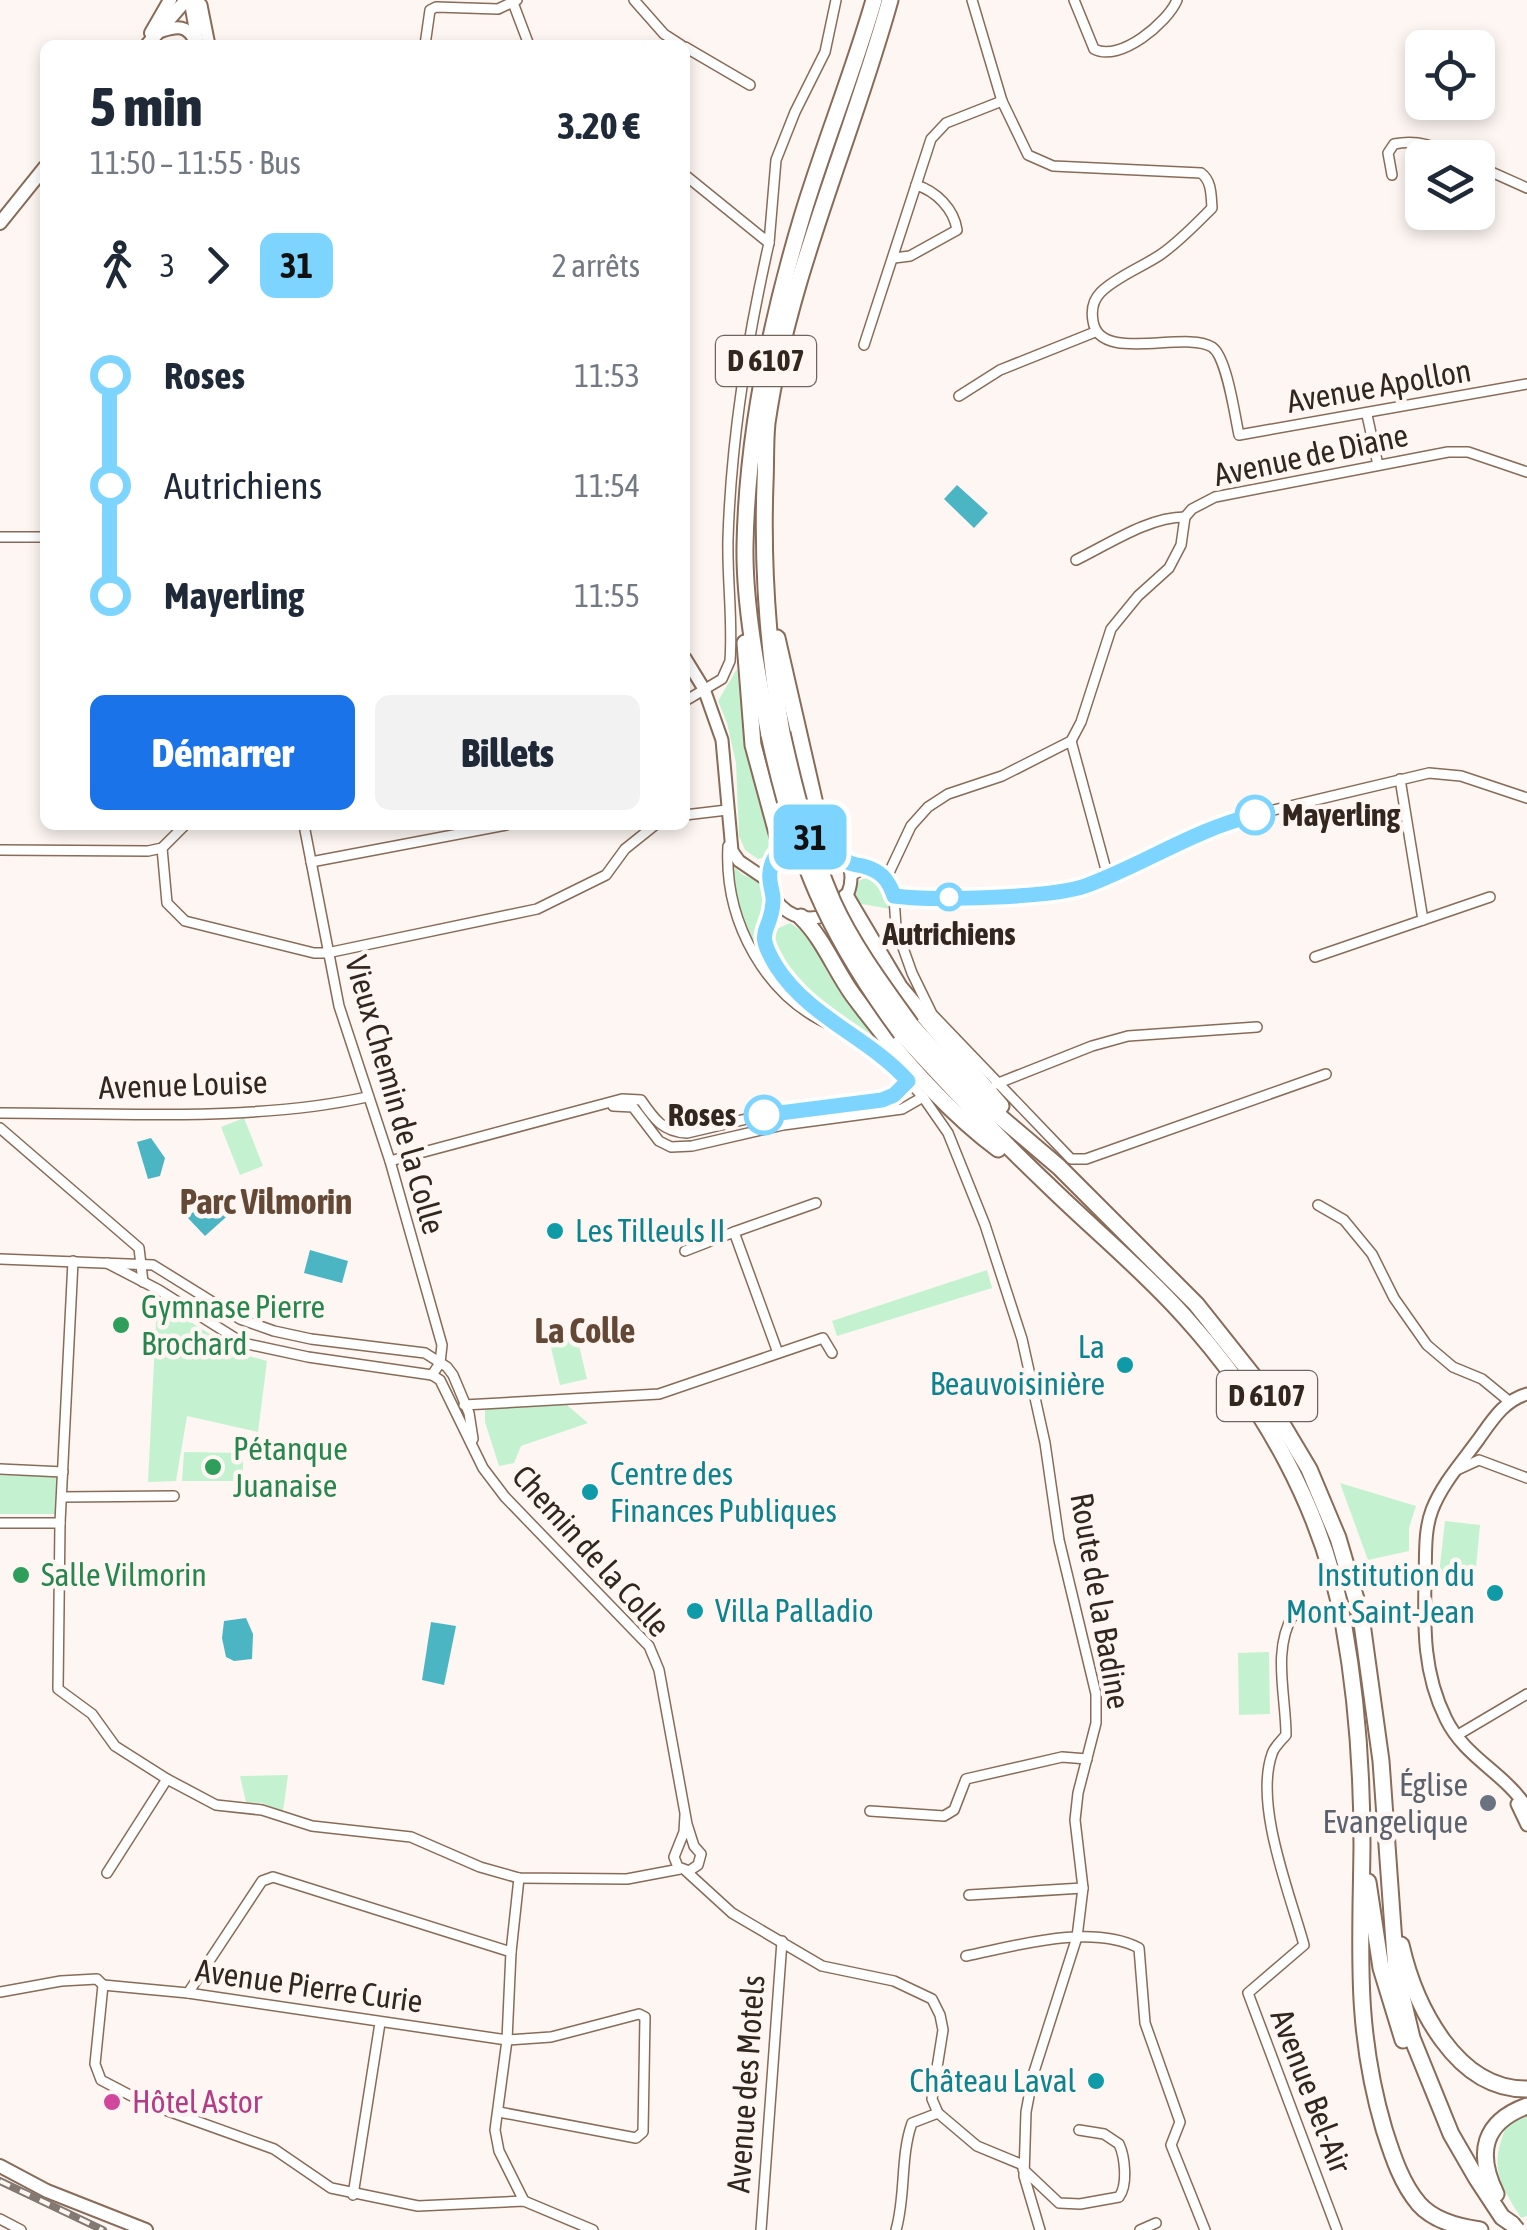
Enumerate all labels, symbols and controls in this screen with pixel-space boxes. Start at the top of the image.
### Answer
map controls [1405,30,1495,230]
button: locate [1405,30,1495,120]
text: 5 min [90,75,202,138]
text: 3.20 € [557,104,640,147]
button: layers [1405,140,1495,230]
text: 11:50 – 11:55 · Bus [90,144,301,181]
icon: walk [90,238,145,293]
icon: forward [190,238,245,293]
text: 31 [280,245,313,285]
text: 3 [160,247,175,284]
text: 2 arrêts [552,247,640,284]
road number: D 6107 [716,336,816,386]
street label: Avenue Apollon [1284,351,1474,420]
text: Roses [164,354,245,397]
text: 11:53 [574,357,640,394]
street label: Avenue de Diane [1211,416,1411,493]
text: Autrichiens [164,464,322,507]
text: 11:54 [574,467,640,504]
text: Mayerling [164,574,304,617]
text: 11:55 [574,577,640,614]
button: Démarrer [90,695,355,810]
button: Billets [375,695,640,810]
marker: Mayerling [1236,796,1274,834]
place label: Mayerling [1282,796,1401,833]
line badge: 31 [765,804,855,870]
text: 31 [794,817,826,857]
marker: Autrichiens [936,884,962,910]
place label: Autrichiens [881,915,1016,952]
street label: Vieux Chemin de la Colle [338,952,453,1238]
street label: Avenue Louise [98,1063,268,1106]
place label: Roses [668,1096,736,1133]
marker: Roses [745,1096,783,1134]
district label: Parc Vilmorin [180,1181,352,1221]
place label: Les Tilleuls II [575,1212,725,1249]
marker: Les Tilleuls II [544,1220,566,1242]
place label: Gymnase Pierre Brochard [141,1288,325,1362]
district label: La Colle [535,1310,635,1350]
marker: Gymnase Pierre Brochard [110,1314,132,1336]
place label: La Beauvoisinière [930,1328,1105,1402]
marker: La Beauvoisinière [1114,1354,1136,1376]
road number: D 6107 [1217,1371,1317,1421]
place label: Pétanque Juanaise [233,1430,348,1504]
place label: Centre des Finances Publiques [610,1455,837,1529]
marker: Pétanque Juanaise [202,1456,224,1478]
street label: Chemin de la Colle [505,1458,678,1644]
marker: Centre des Finances Publiques [579,1481,601,1503]
street label: Route de la Badine [1063,1490,1138,1712]
place label: Salle Vilmorin [41,1556,207,1593]
place label: Institution du Mont Saint-Jean [1286,1556,1475,1630]
marker: Salle Vilmorin [10,1564,32,1586]
marker: Institution du Mont Saint-Jean [1484,1582,1506,1604]
place label: Villa Palladio [715,1592,874,1629]
marker: Villa Palladio [684,1600,706,1622]
place label: Église Evangelique [1322,1766,1468,1840]
marker: Église Evangelique [1477,1792,1499,1814]
street label: Avenue Pierre Curie [193,1951,425,2020]
street label: Avenue des Motels [719,1974,772,2194]
street label: Avenue Bel-Air [1263,2004,1360,2178]
place label: Château Laval [910,2062,1077,2099]
marker: Château Laval [1085,2070,1107,2092]
place label: Hôtel Astor [132,2083,263,2120]
marker: Hôtel Astor [101,2091,123,2113]

